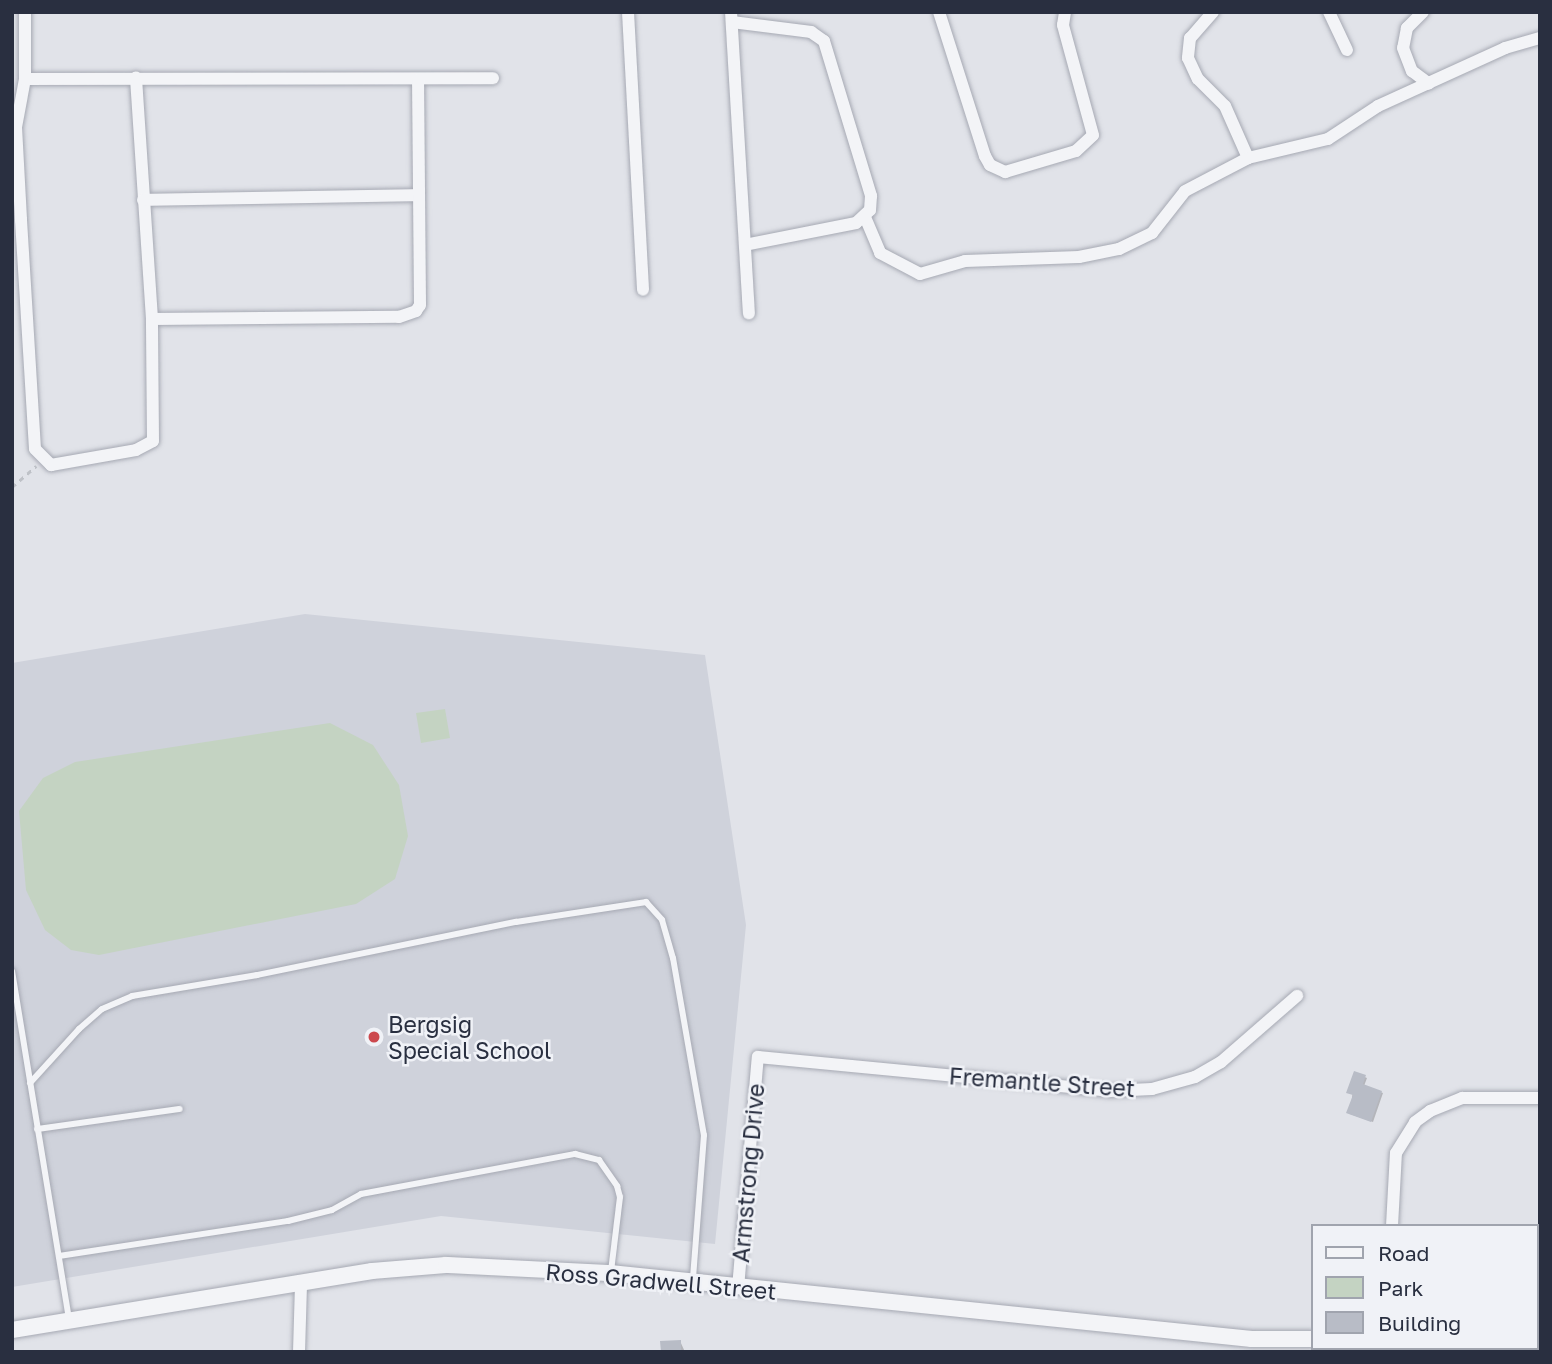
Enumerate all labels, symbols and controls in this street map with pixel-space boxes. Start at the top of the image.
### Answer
place label: Bergsig Special School [388,1010,551,1064]
marker: Bergsig Special School [366,1029,382,1045]
street label: Fremantle Street [948,1062,1136,1102]
street label: Armstrong Drive [726,1082,770,1264]
legend [1310,1224,1538,1350]
text: Road [1378,1240,1429,1266]
street label: Ross Gradwell Street [544,1257,778,1305]
text: Park [1378,1275,1423,1301]
text: Building [1378,1310,1461,1336]

